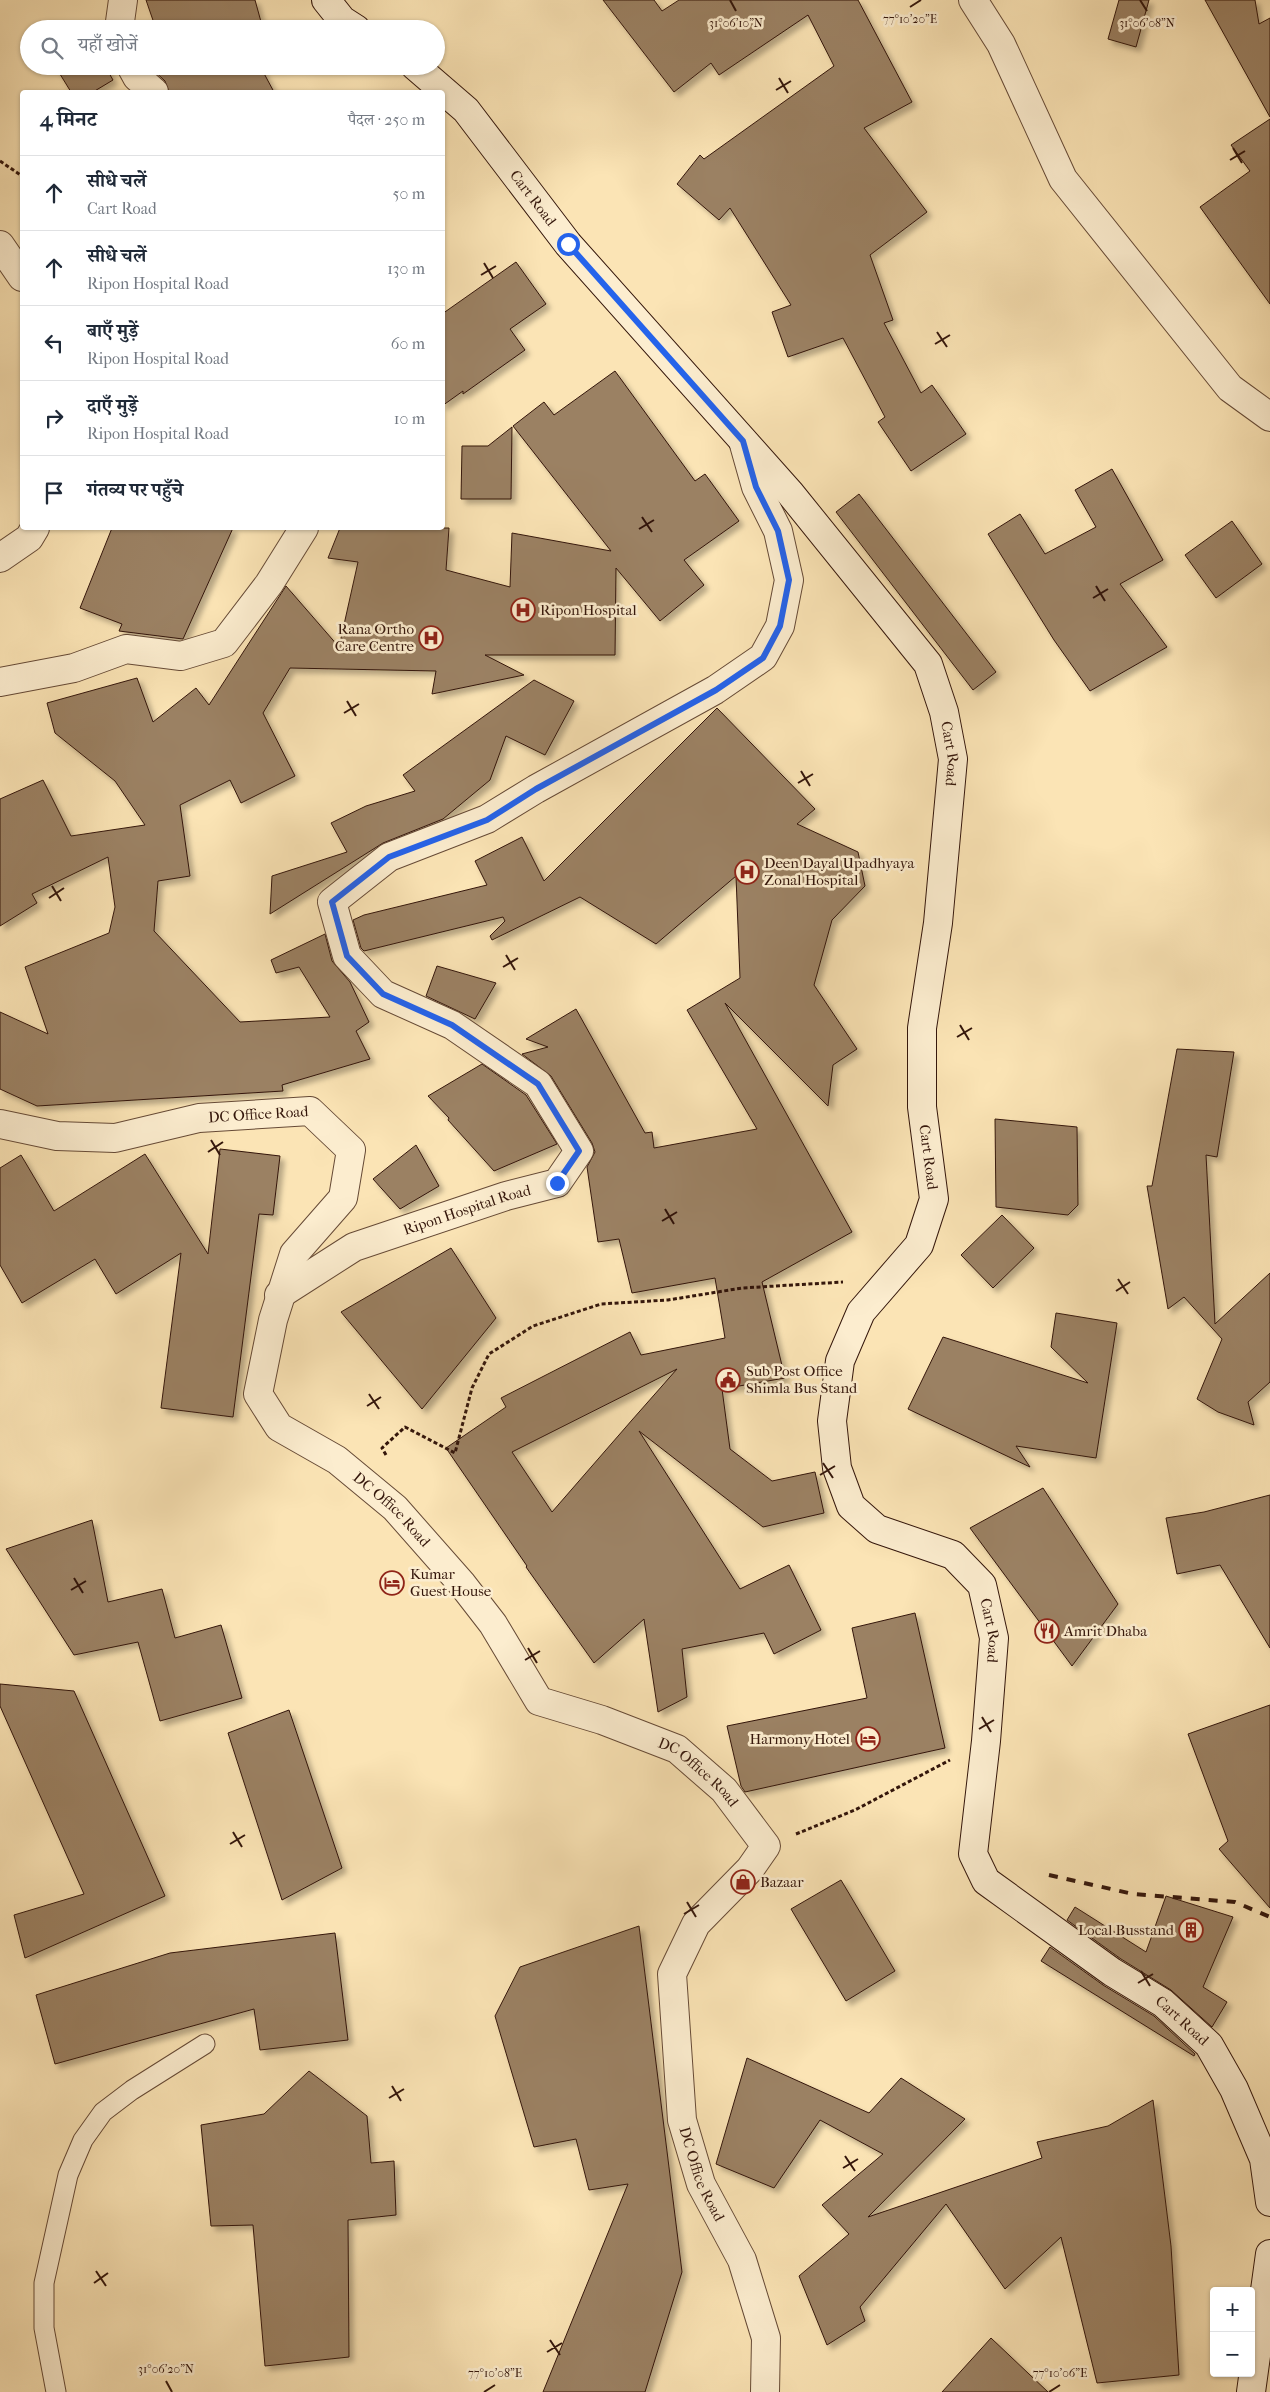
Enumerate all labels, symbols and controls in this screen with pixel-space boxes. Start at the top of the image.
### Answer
text: 77°10'20"E [883,12,937,26]
text: 31°06'10"N [709,16,763,30]
text: 31°06'08"N [1119,16,1175,30]
search box [20,20,445,75]
icon: search [38,34,66,62]
text: यहाँ खोजें [78,34,138,56]
text: 4 मिनट [40,107,97,131]
text: पैदल · 250 m [348,110,425,129]
street label: Cart Road [506,167,561,230]
text: सीधे चलें [87,170,146,192]
icon: ahead [40,179,68,207]
text: 50 m [393,184,425,203]
text: Cart Road [87,199,157,218]
route start [557,233,580,256]
text: सीधे चलें [87,245,146,267]
icon: ahead [40,254,68,282]
text: 130 m [387,259,425,278]
text: Ripon Hospital Road [87,274,229,293]
text: बाएँ मुड़ें [87,320,138,342]
icon: left [40,329,68,357]
text: 60 m [391,334,425,353]
text: Ripon Hospital Road [87,349,229,368]
text: दाएँ मुड़ें [87,395,138,417]
icon: right [40,404,68,432]
text: 10 m [394,409,425,428]
text: Ripon Hospital Road [87,424,229,443]
icon: arrive [40,479,68,507]
text: गंतव्य पर पहुँचे [87,479,183,501]
hospital icon: Ripon Hospital [510,597,536,623]
place label: Ripon Hospital [540,601,637,619]
place label: Rana Ortho Care Centre [335,620,415,655]
hospital icon: Rana Ortho Care Centre [418,625,444,651]
street label: Cart Road [937,720,963,788]
place label: Deen Dayal Upadhyaya Zonal Hospital [764,854,916,889]
hospital icon: Deen Dayal Upadhyaya Zonal Hospital [734,859,760,885]
street label: DC Office Road [208,1102,310,1126]
street label: Cart Road [915,1123,942,1192]
route end [546,1172,569,1195]
street label: Ripon Hospital Road [401,1181,533,1239]
place label: Sub Post Office Shimla Bus Stand [746,1362,858,1397]
public building icon: Sub Post Office Shimla Bus Stand [715,1367,741,1393]
street label: DC Office Road [349,1468,435,1551]
place label: Kumar Guest House [410,1565,492,1600]
hotel icon: Kumar Guest House [379,1570,405,1596]
street label: Cart Road [976,1596,1004,1664]
restaurant icon: Amrit Dhaba [1034,1618,1060,1644]
place label: Amrit Dhaba [1063,1622,1148,1640]
hotel icon: Harmony Hotel [855,1726,881,1752]
place label: Harmony Hotel [749,1730,850,1748]
street label: DC Office Road [656,1734,743,1811]
shop icon: Bazaar [730,1869,756,1895]
place label: Bazaar [760,1873,804,1891]
building icon: Local Busstand [1178,1917,1204,1943]
place label: Local Busstand [1078,1921,1175,1939]
street label: Cart Road [1153,1992,1213,2050]
street label: DC Office Road [675,2124,729,2225]
map controls [1210,2287,1255,2377]
button: + [1210,2287,1255,2332]
button: − [1210,2332,1255,2377]
text: 31°06'20"N [138,2362,194,2376]
text: 77°10'08"E [468,2366,522,2380]
text: 77°10'06"E [1033,2366,1087,2380]

